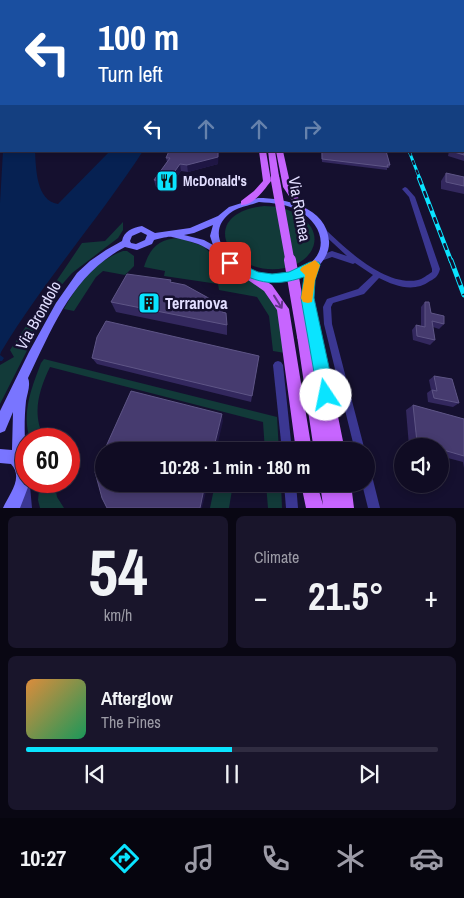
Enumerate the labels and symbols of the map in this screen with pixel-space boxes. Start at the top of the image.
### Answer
restaurant icon: McDonald's [155,169,179,193]
place label: McDonald's [183,172,247,190]
street label: Via Romea [283,175,317,244]
pin [209,242,251,284]
street label: Via Brondolo [10,277,66,353]
building icon: Terranova [137,291,161,315]
place label: Terranova [165,292,228,314]
one-way arrow [273,294,283,308]
position arrow [299,368,351,420]
speed limit sign: 60 [15,428,80,493]

